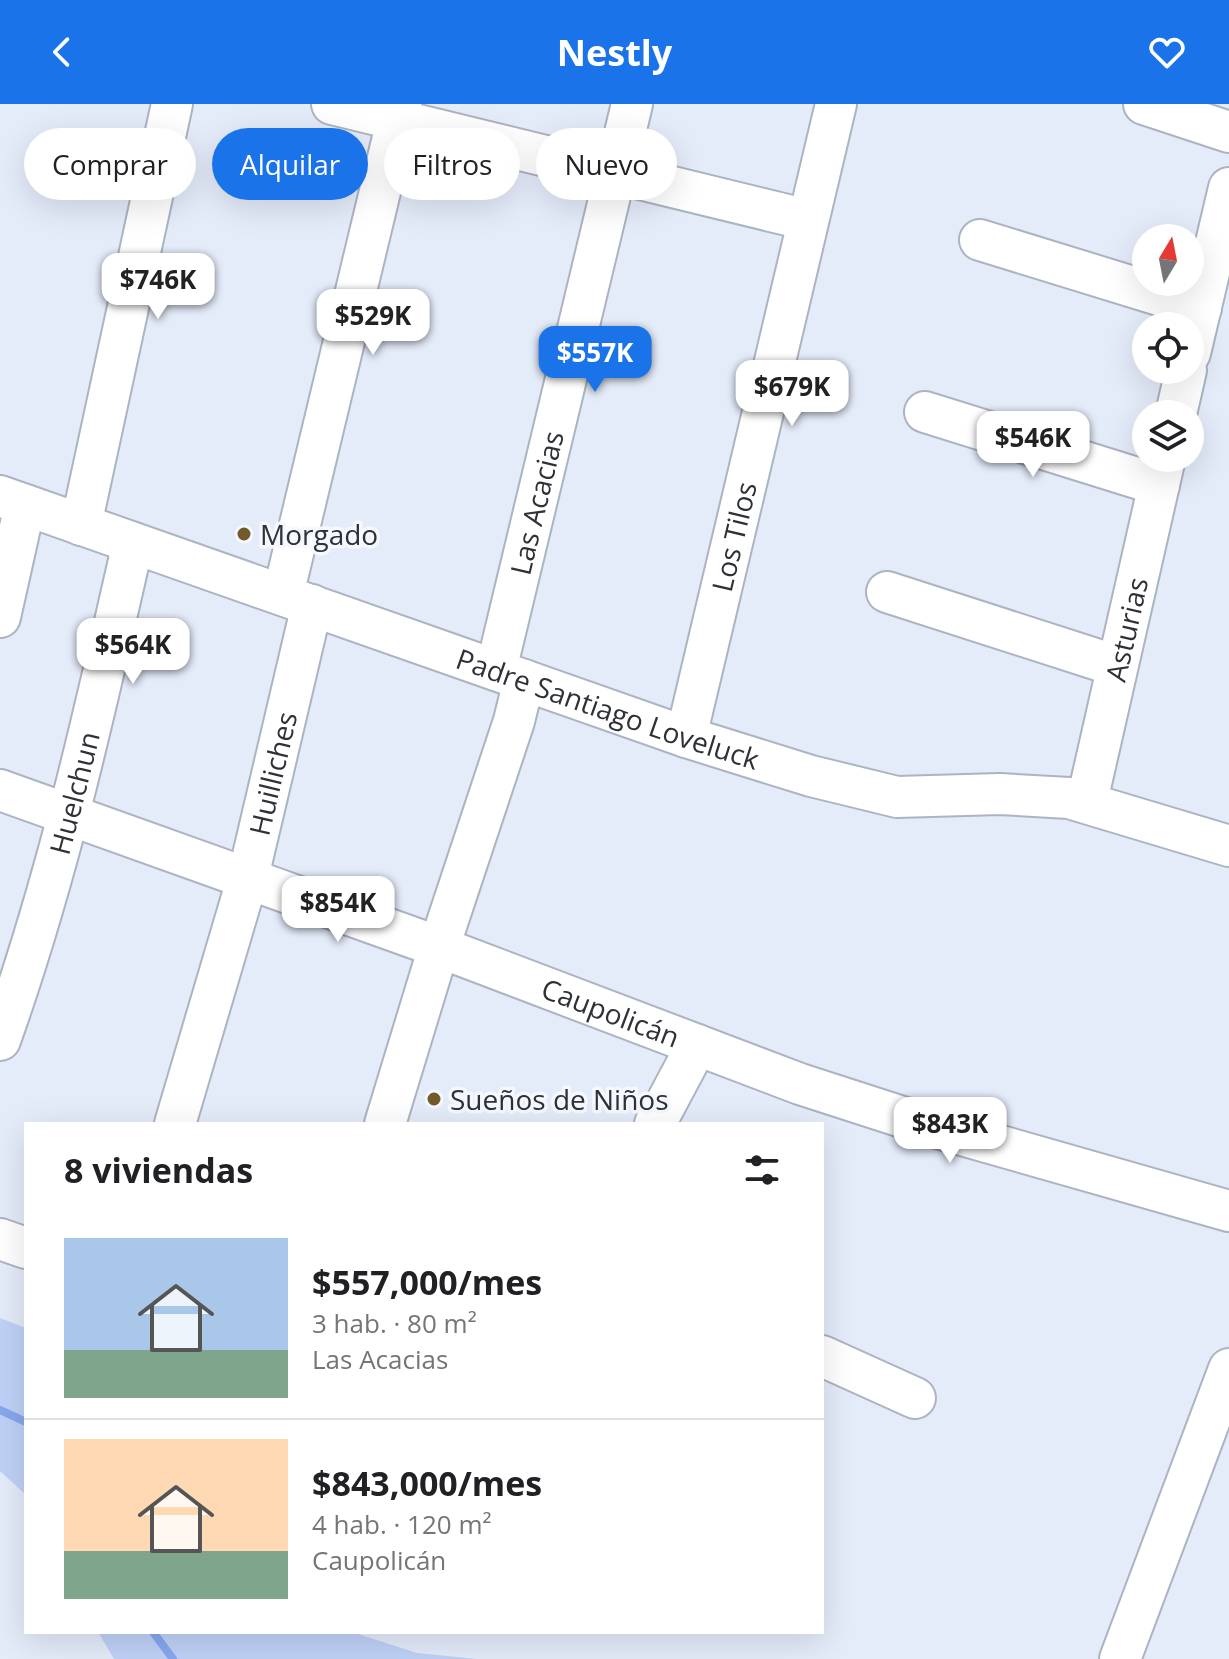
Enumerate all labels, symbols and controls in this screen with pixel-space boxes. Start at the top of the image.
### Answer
text: Nestly [557,28,672,77]
icon: back [40,30,84,74]
icon: heart [1145,30,1189,74]
chip: Comprar [24,128,196,200]
chip: Alquilar [212,128,368,200]
chip: Filtros [384,128,520,200]
chip: Nuevo [536,128,677,200]
north arrow [1132,224,1204,296]
map controls [1132,224,1204,472]
pin: $746K [102,253,214,321]
text: $746K [120,261,196,297]
pin: $529K [317,289,429,357]
text: $529K [335,297,411,333]
button: locate [1132,312,1204,384]
pin: $557K [539,326,651,394]
text: $557K [557,334,633,370]
pin: $679K [736,360,848,428]
text: $679K [754,368,830,404]
button: layers [1132,400,1204,472]
pin: $546K [977,411,1089,479]
text: $546K [995,419,1071,455]
street label: Las Acacias [501,427,572,579]
street label: Los Tilos [702,478,765,595]
place label: Morgado [260,515,378,553]
marker: Morgado [235,525,253,543]
street label: Asturias [1096,574,1156,685]
pin: $564K [77,618,189,686]
text: $564K [95,626,171,662]
street label: Padre Santiago Loveluck [451,639,764,778]
street label: Huilliches [239,708,305,839]
street label: Huelchun [40,728,108,859]
pin: $854K [282,876,394,944]
text: $854K [300,884,376,920]
street label: Caupolicán [536,969,685,1056]
place label: Sueños de Niños [450,1080,669,1118]
marker: Sueños de Niños [425,1090,443,1108]
pin: $843K [894,1097,1006,1165]
text: $843K [912,1105,988,1141]
text: 8 viviendas [64,1147,253,1193]
icon: filters [740,1148,784,1192]
text: $557,000/mes [312,1259,542,1305]
icon: home [128,1270,224,1366]
text: 3 hab. · 80 m² [312,1305,477,1341]
text: Las Acacias [312,1341,448,1377]
text: $843,000/mes [312,1460,542,1506]
icon: home [128,1471,224,1567]
text: 4 hab. · 120 m² [312,1506,492,1542]
text: Caupolicán [312,1542,446,1578]

